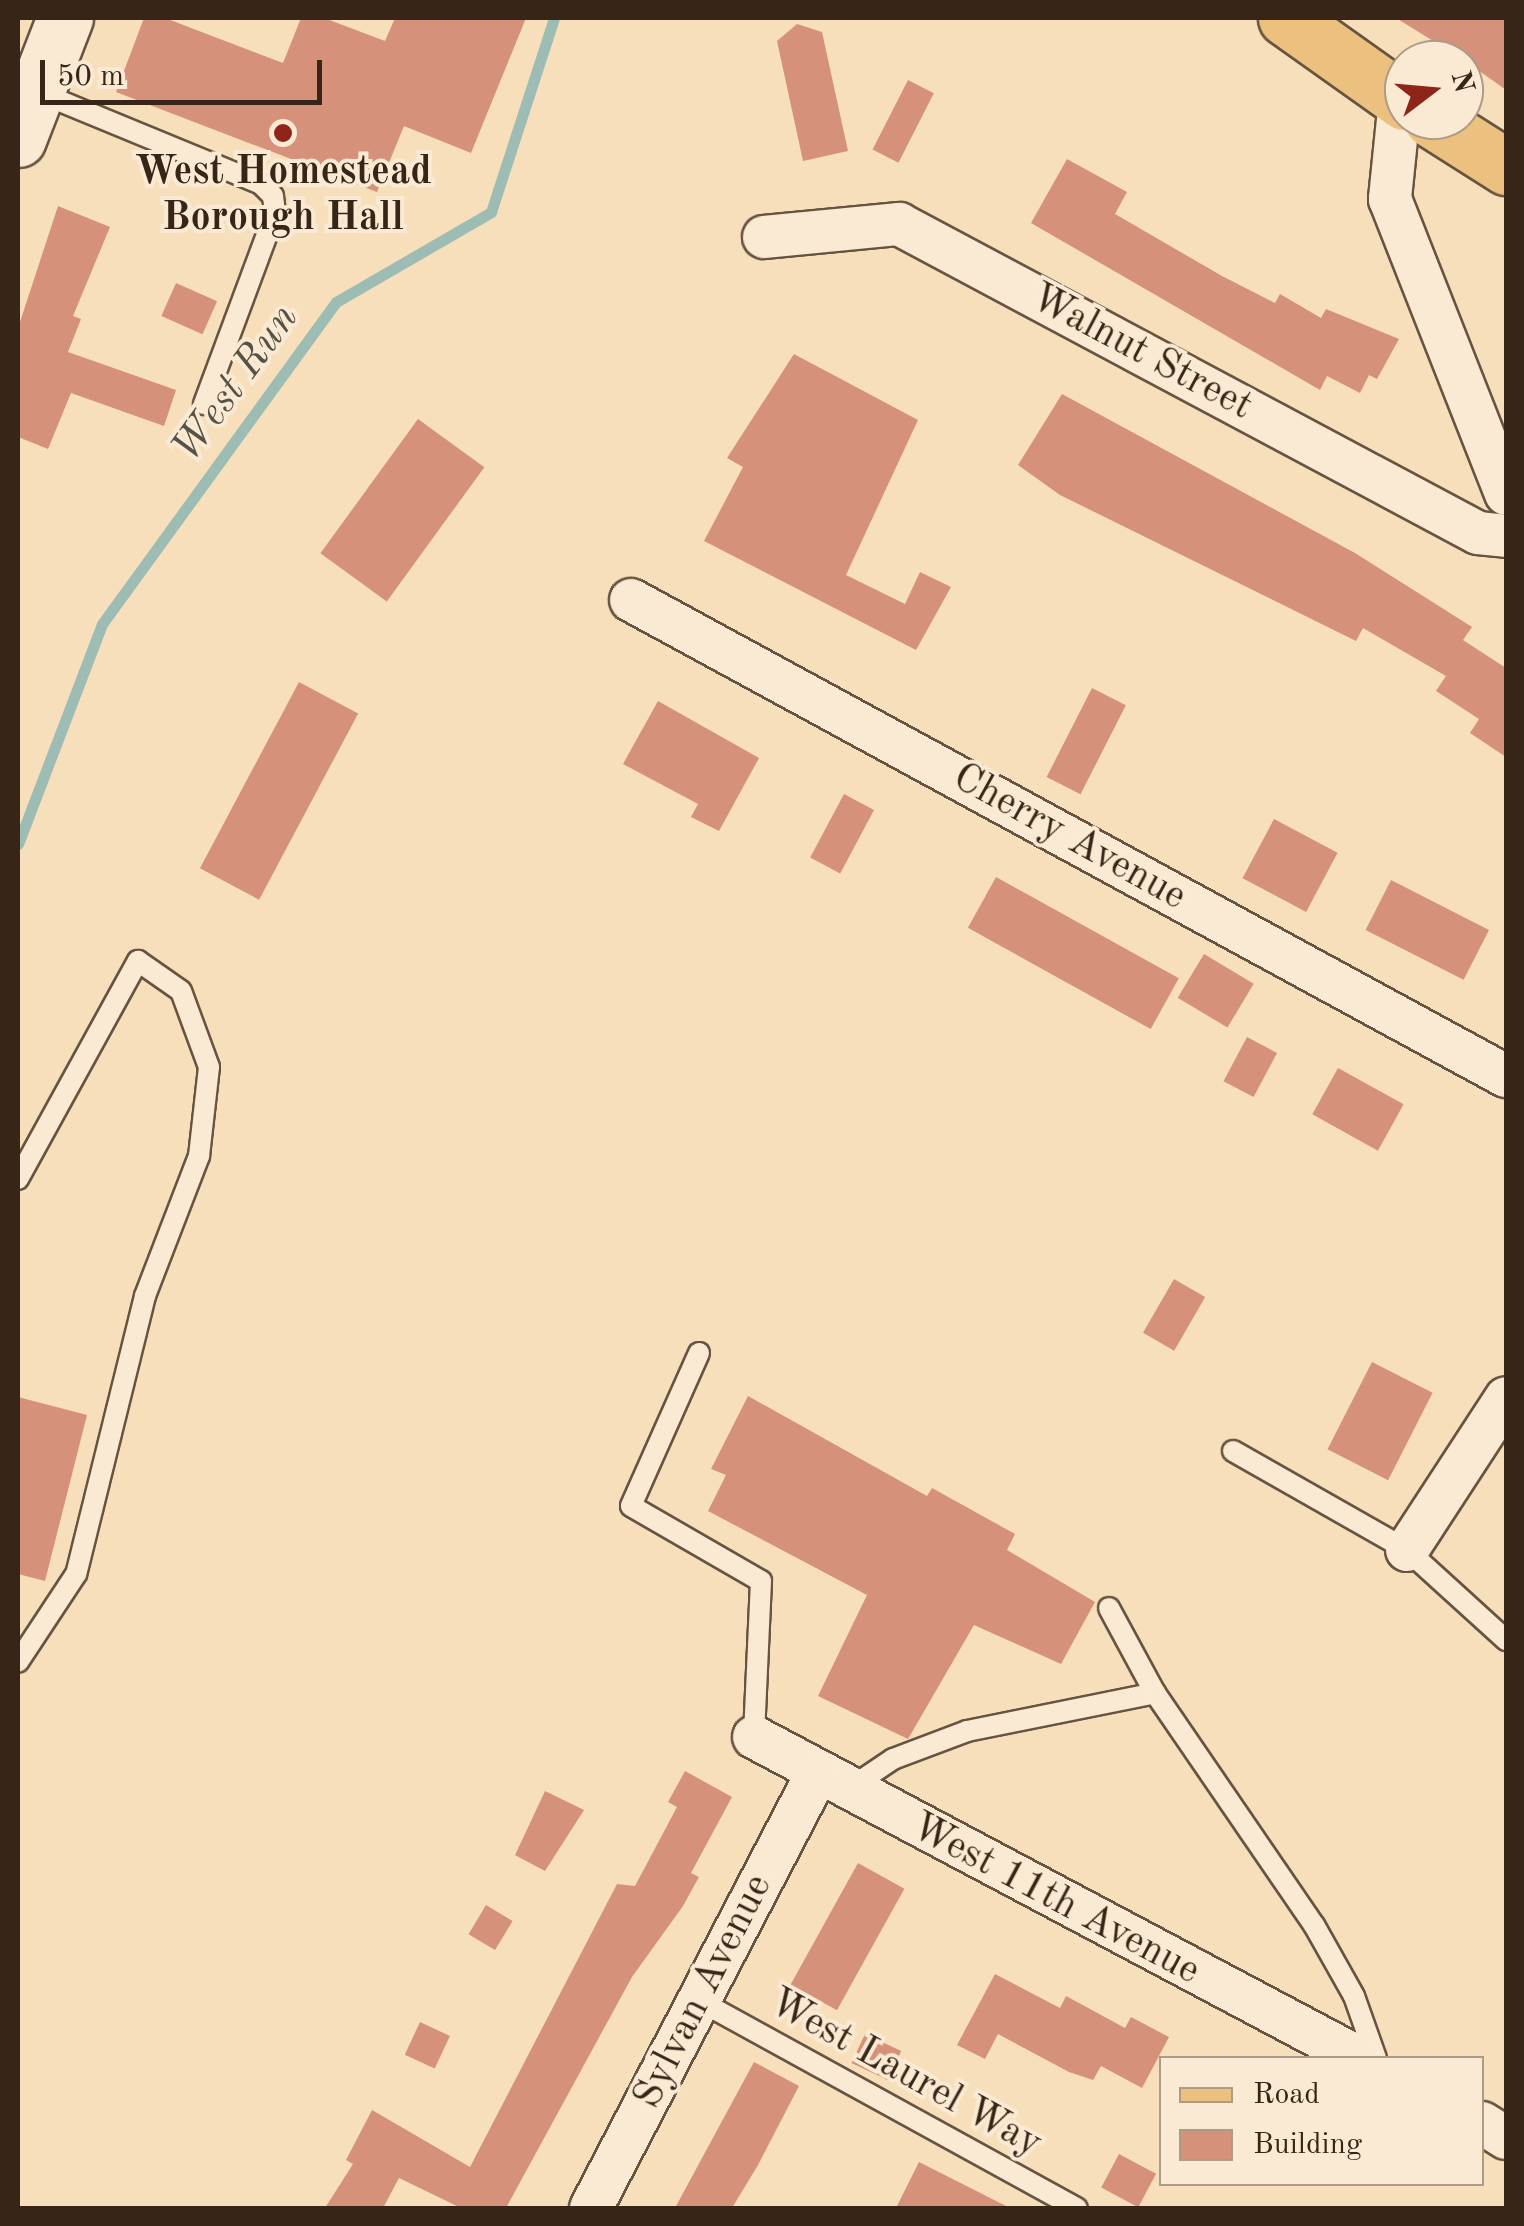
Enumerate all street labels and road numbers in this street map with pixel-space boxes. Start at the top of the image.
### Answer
street label: Walnut Street [1022,274,1260,432]
street label: Cherry Avenue [944,754,1194,922]
street label: West 11th Avenue [902,1804,1208,1996]
street label: Sylvan Avenue [624,1867,784,2117]
street label: West Laurel Way [760,1979,1050,2169]

